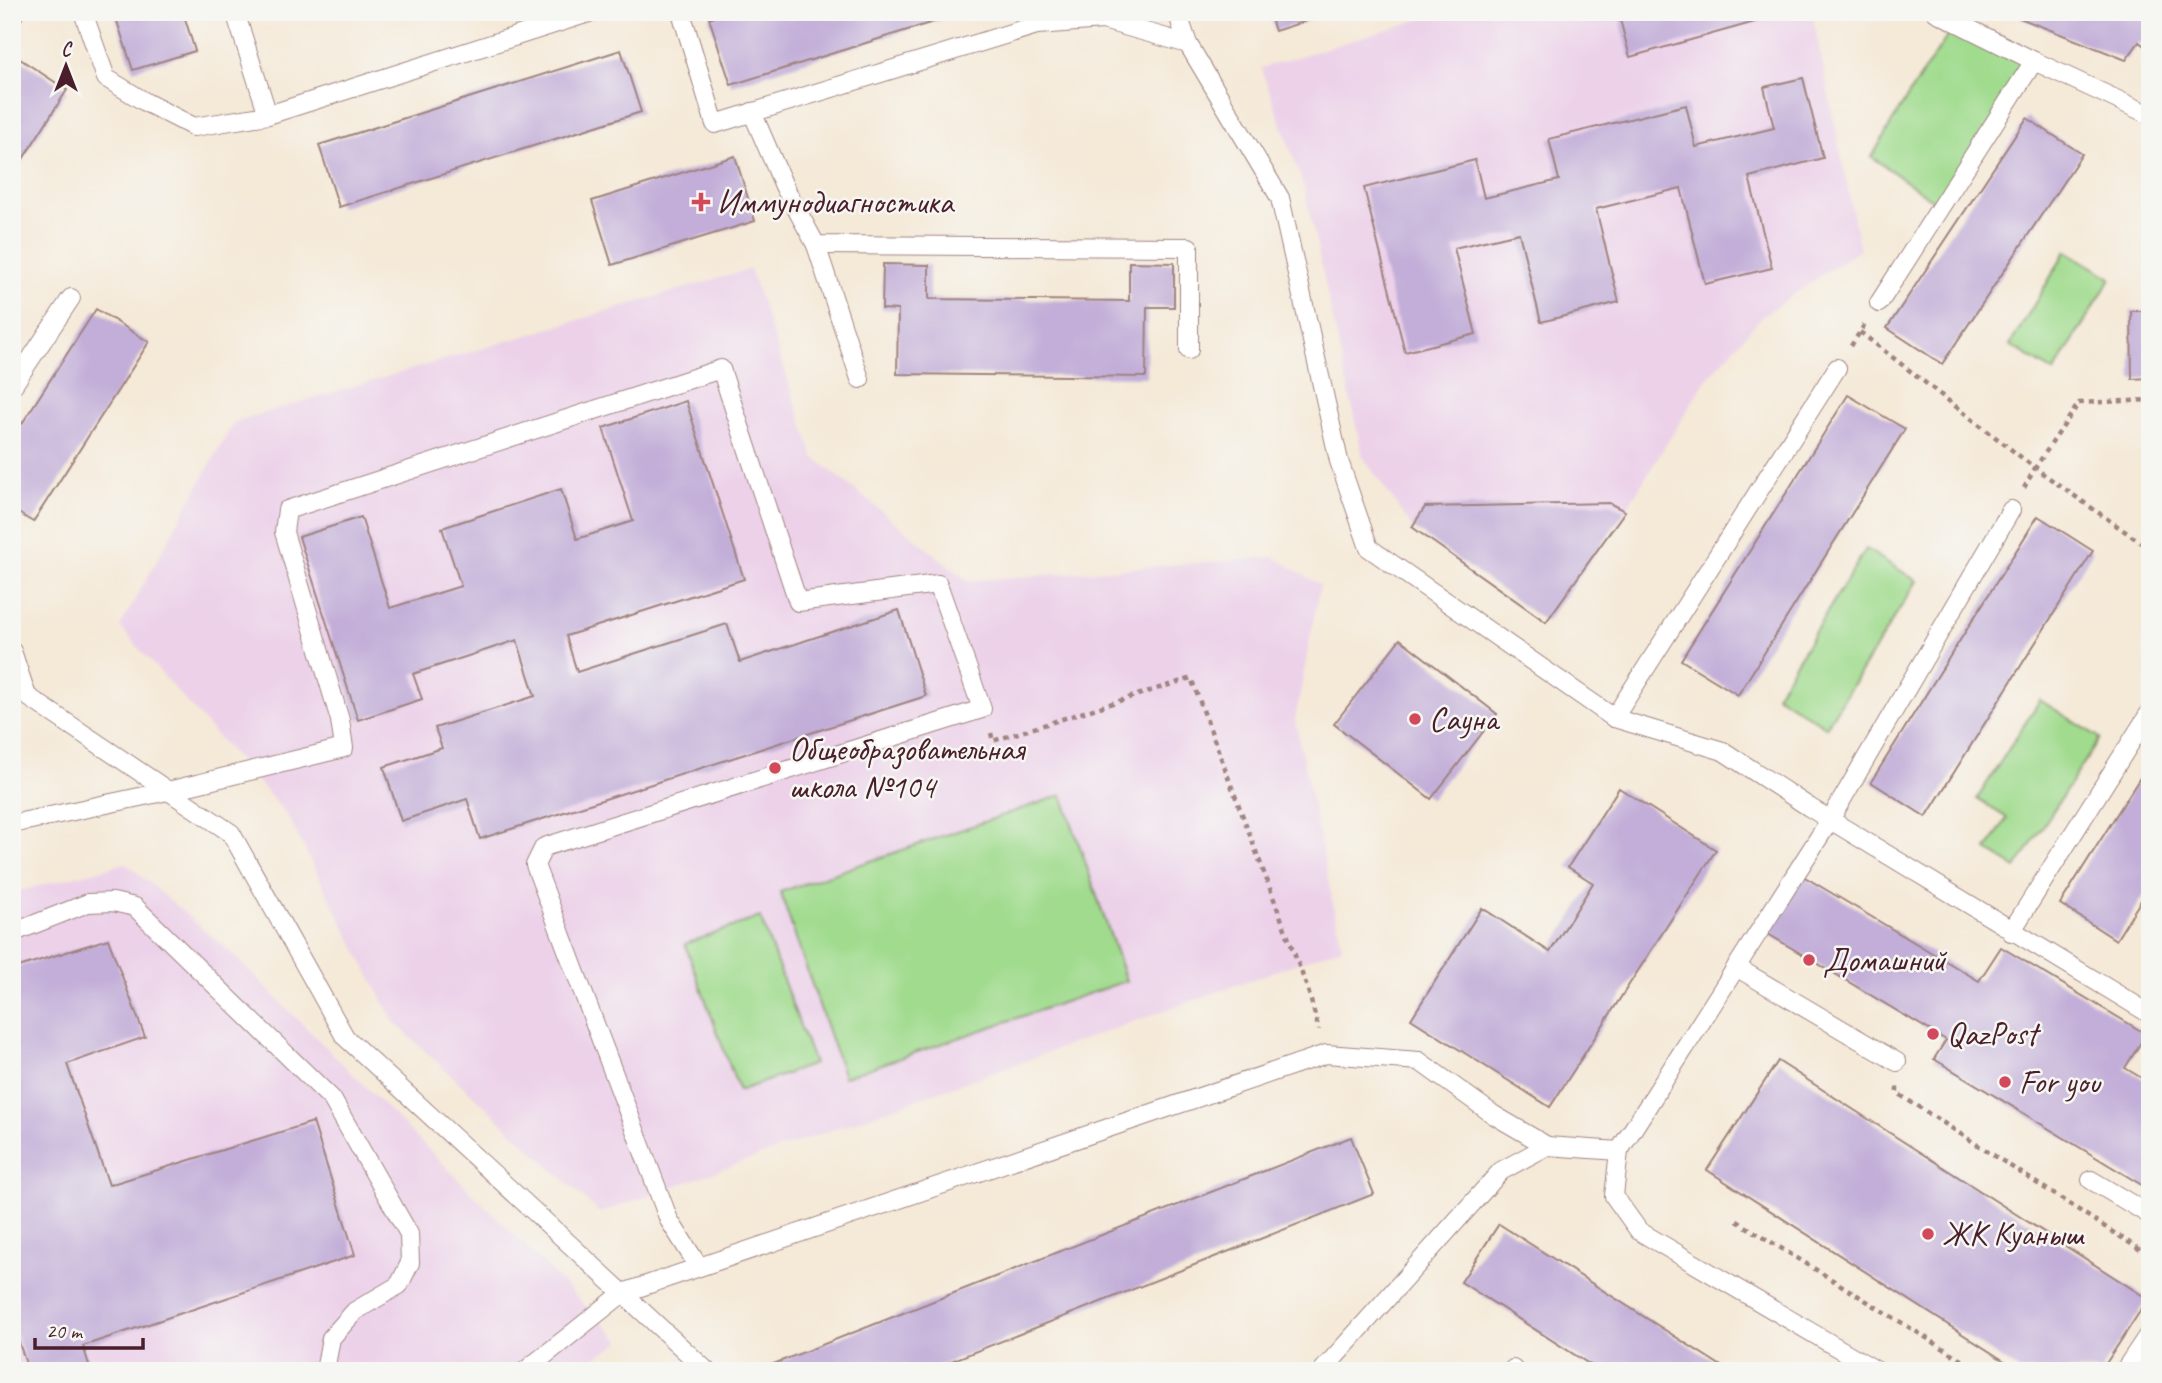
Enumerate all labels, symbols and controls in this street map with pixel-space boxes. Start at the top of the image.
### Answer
north arrow [32,32,102,102]
text: С [61,38,73,62]
place label: Иммунодиагностика [717,181,956,223]
marker: Иммунодиагностика [691,192,711,212]
place label: Сауна [1429,698,1500,740]
marker: Сауна [1407,711,1423,727]
place label: Общеобразовательная школа №104 [789,728,1027,808]
marker: Общеобразовательная школа №104 [767,760,783,776]
place label: Домашний [1823,939,1948,981]
marker: Домашний [1801,952,1817,968]
place label: QazPost [1947,1013,2041,1055]
marker: QazPost [1925,1026,1941,1042]
place label: For you [2019,1061,2102,1103]
marker: For you [1997,1074,2013,1090]
place label: ЖК Куаныш [1942,1213,2085,1255]
marker: ЖК Куаныш [1920,1226,1936,1242]
scale bar [35,1306,144,1350]
text: 20 m [46,1318,84,1344]

